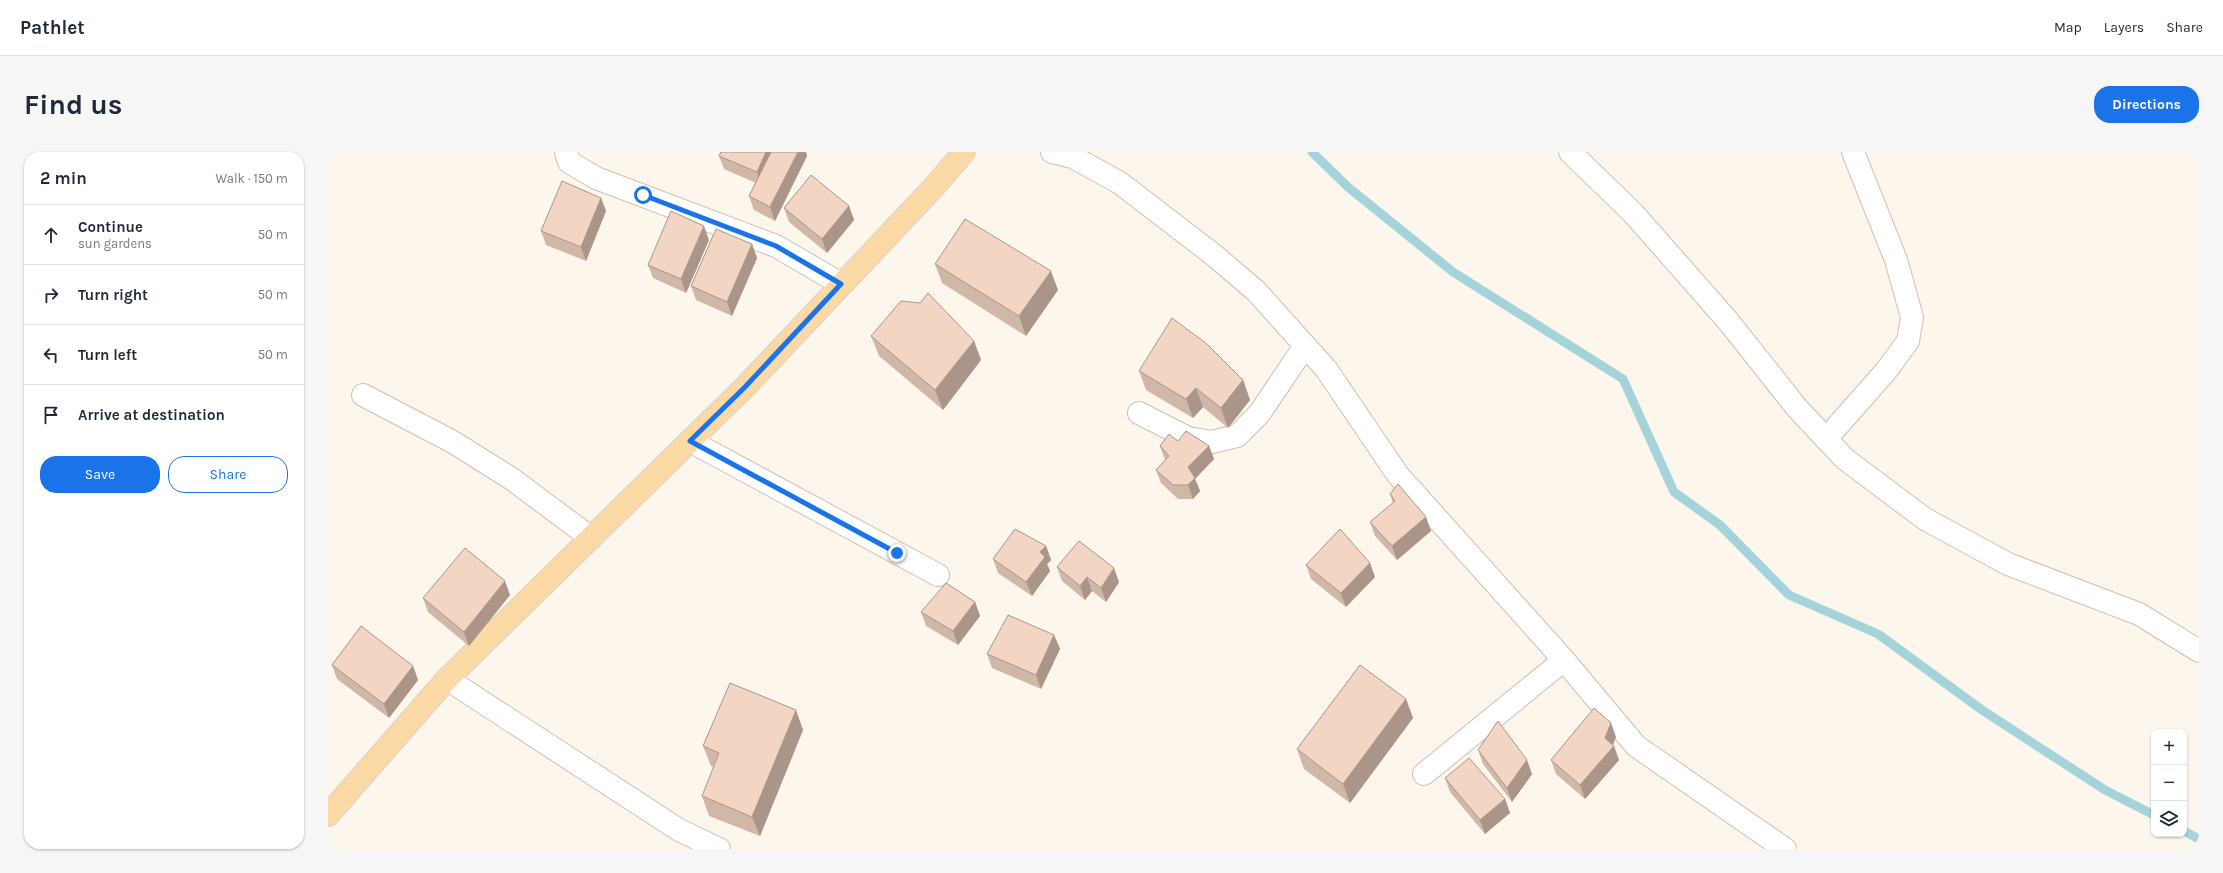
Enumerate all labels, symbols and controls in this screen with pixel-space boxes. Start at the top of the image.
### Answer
text: Pathlet [20,17,85,39]
text: Map [2054,19,2082,36]
text: Layers [2104,19,2144,36]
text: Share [2166,19,2203,36]
button: Directions [2094,86,2199,123]
text: Find us [24,88,123,121]
text: 2 min [40,168,87,188]
text: Walk · 150 m [216,171,288,186]
route start [634,186,652,204]
text: Continue [78,218,143,236]
icon: ahead [40,224,62,246]
text: 50 m [258,227,288,242]
text: sun gardens [78,236,152,251]
icon: right [40,284,62,306]
text: Turn right [78,286,148,304]
text: 50 m [258,287,288,302]
icon: left [40,344,62,366]
text: Turn left [78,346,137,364]
text: 50 m [258,347,288,362]
icon: arrive [40,404,62,426]
text: Arrive at destination [78,406,225,424]
button: Save [40,456,160,493]
button: Share [168,456,288,493]
route end [888,544,906,562]
map controls [2151,729,2187,837]
button: + [2151,729,2187,765]
button: − [2151,765,2187,801]
button: layers [2151,801,2187,837]

